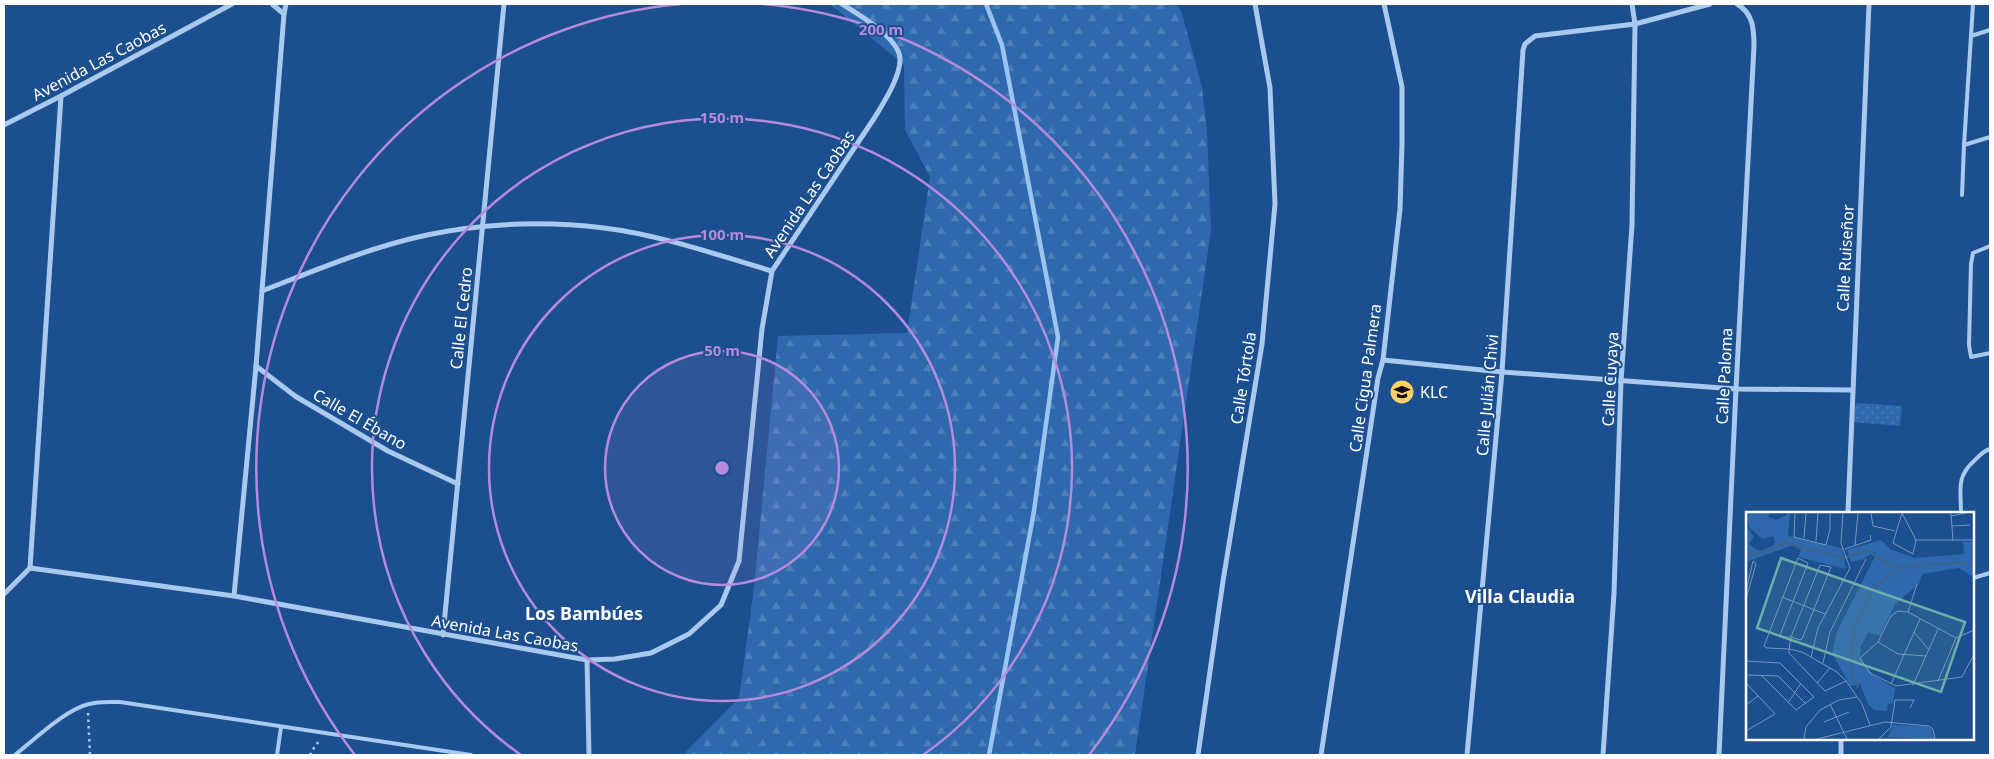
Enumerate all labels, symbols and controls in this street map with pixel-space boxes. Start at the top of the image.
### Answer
street label: Avenida Las Caobas [28,16,170,106]
text: 200 m [859,19,903,39]
text: 150 m [700,107,744,127]
street label: Avenida Las Caobas [758,126,860,262]
street label: Calle Ruiseñor [1831,203,1859,312]
text: 100 m [700,224,744,244]
street label: Calle El Cedro [445,266,477,370]
street label: Calle Cigua Palmera [1344,302,1386,454]
street label: Calle Paloma [1710,327,1738,425]
street label: Calle Tórtola [1225,330,1261,426]
street label: Calle Cuyaya [1597,331,1623,427]
street label: Calle Julián Chivi [1471,333,1503,457]
text: 50 m [704,340,740,360]
school or university icon: KLC [1389,379,1415,405]
place label: KLC [1420,381,1448,403]
street label: Calle El Ébano [309,383,411,455]
centre of rings [713,459,731,477]
inset map [1746,512,1974,739]
district label: Villa Claudia [1465,584,1575,608]
district label: Los Bambúes [525,601,643,625]
street label: Avenida Las Caobas [430,609,580,657]

